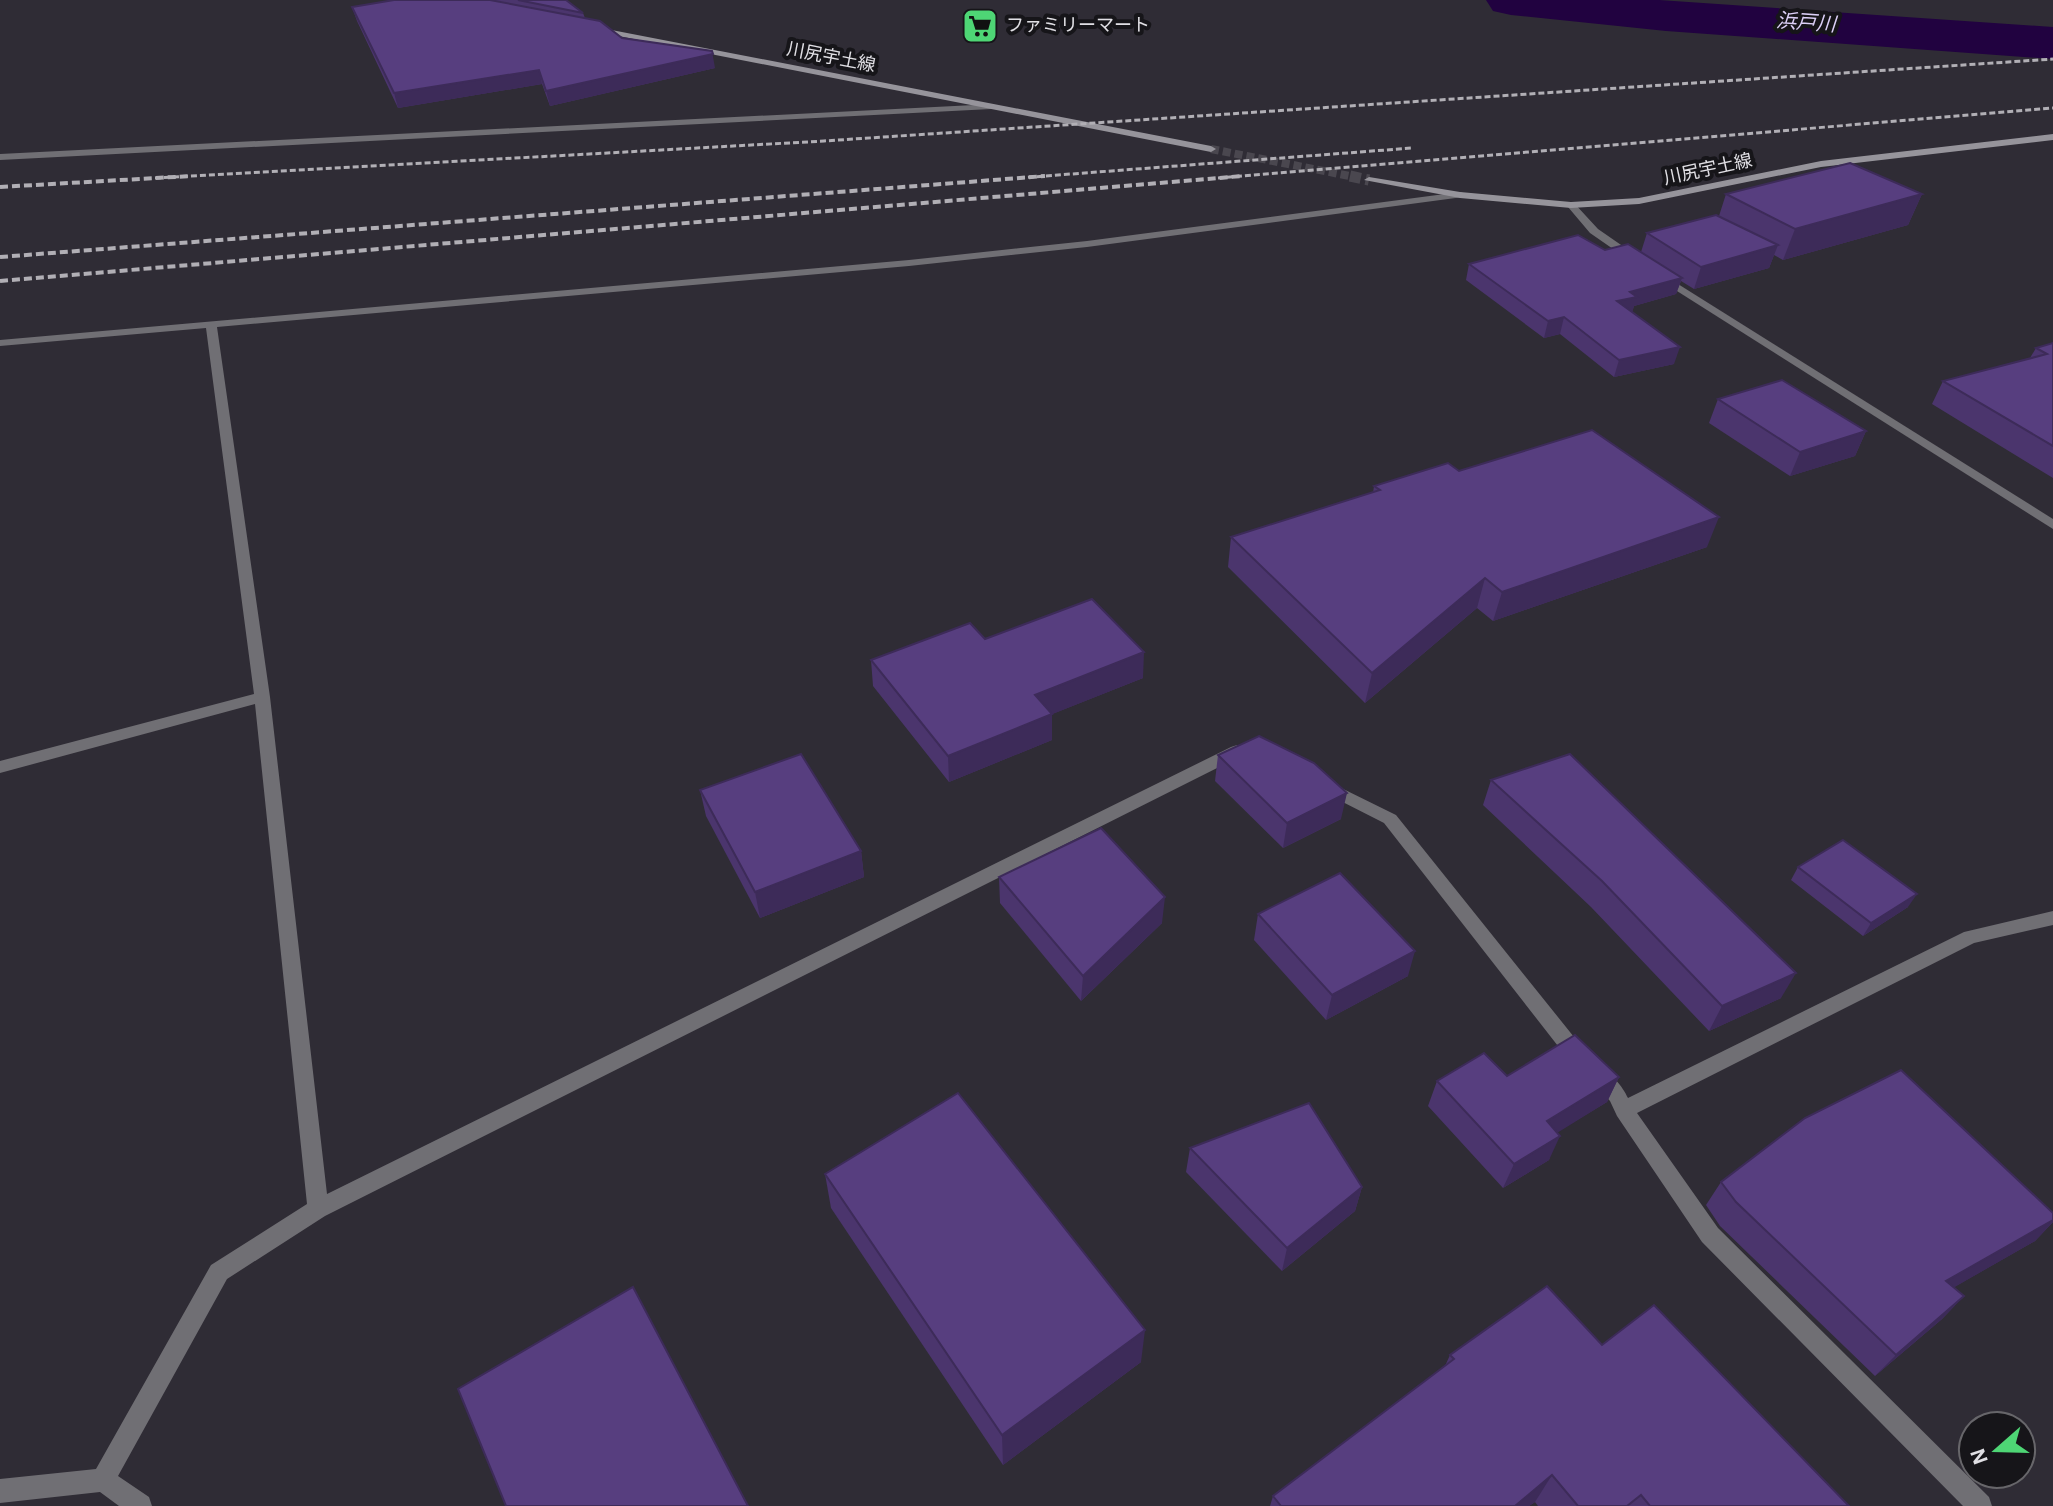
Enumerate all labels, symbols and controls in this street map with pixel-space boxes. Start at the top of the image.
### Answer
supermarket icon: ファミリーマート [961,7,999,45]
water label: 浜戸川 [1775,10,1839,35]
place label: ファミリーマート [1006,17,1150,35]
street label: 川尻宇土線 [785,39,877,75]
street label: 川尻宇土線 [1662,150,1754,188]
north arrow [1957,1410,2037,1490]
text: N [1966,1446,1992,1467]

